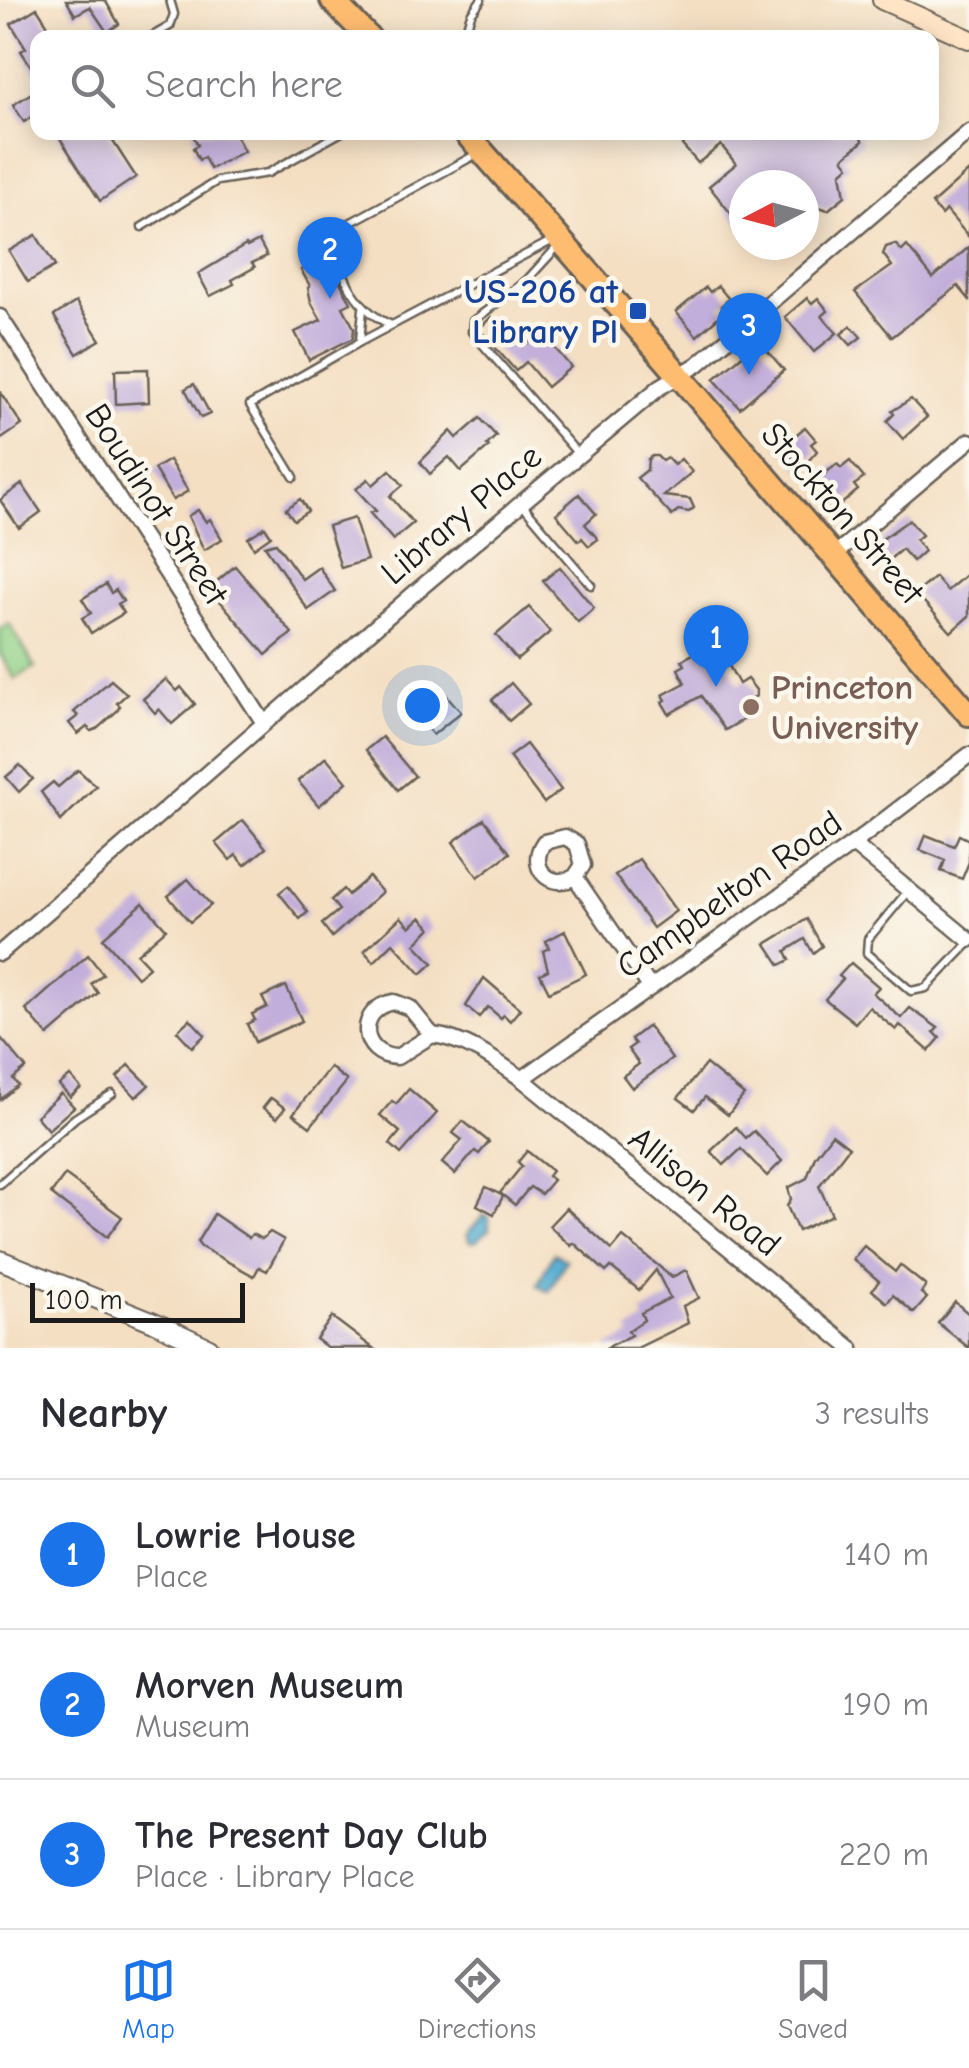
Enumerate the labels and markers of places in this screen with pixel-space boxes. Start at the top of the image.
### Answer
pin: 2 [298,216,362,299]
place label: US-206 at Library Pl [464,271,619,352]
pin: 3 [716,292,782,375]
marker: US-206 at Library Pl [627,300,649,322]
pin: 1 [684,604,748,687]
place label: Princeton University [771,667,918,748]
marker: Princeton University [740,696,762,718]

